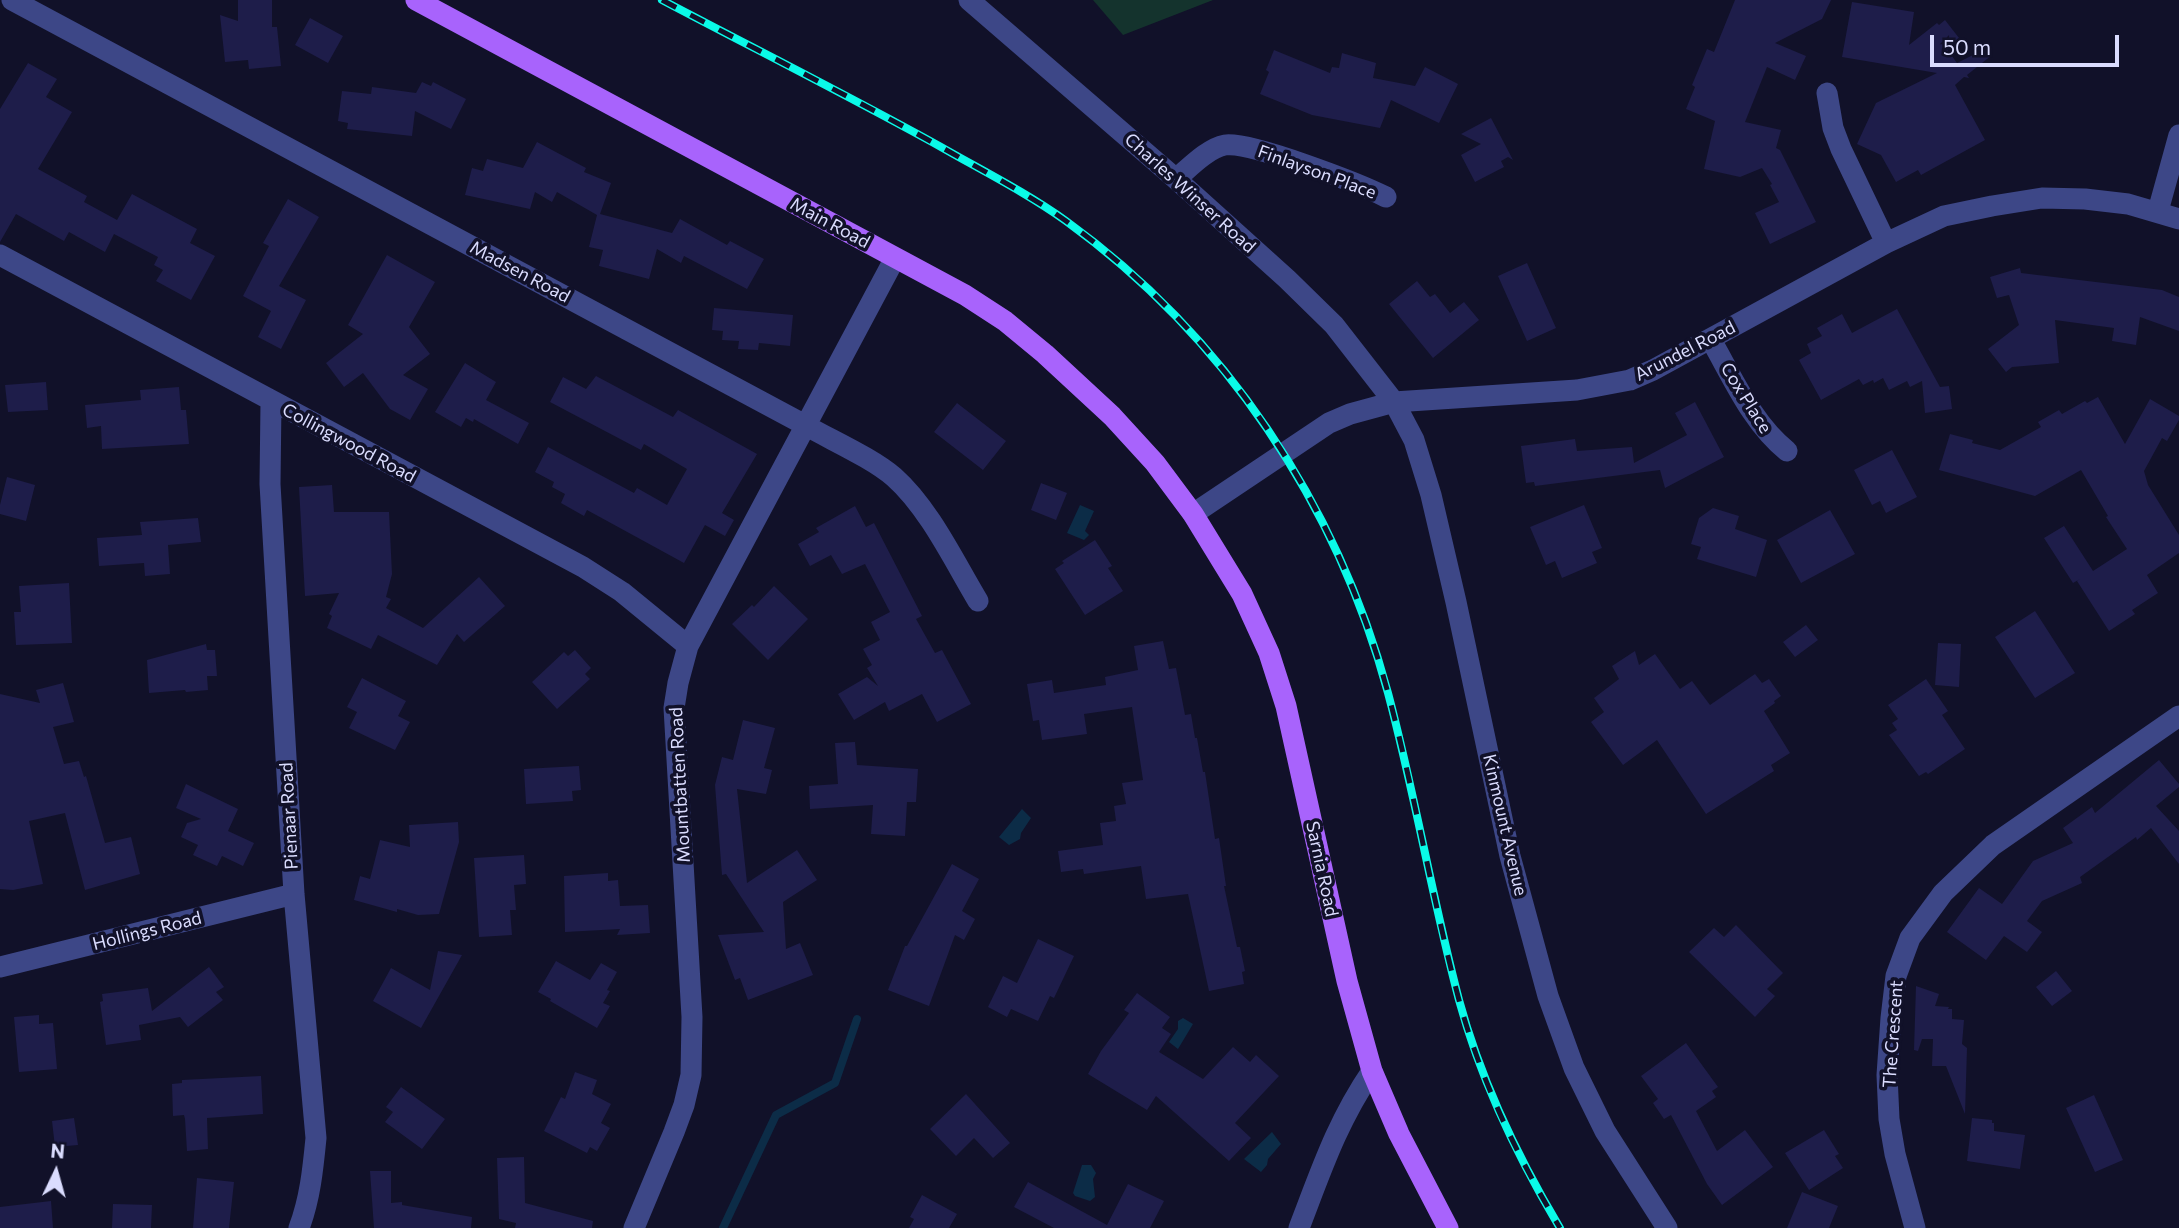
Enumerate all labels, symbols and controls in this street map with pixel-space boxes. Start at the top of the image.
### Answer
scale bar [1934,21,2123,65]
text: 50 m [1943,34,1991,59]
street label: Charles Winser Road [1120,129,1260,257]
street label: Finlayson Place [1255,141,1379,203]
street label: Main Road [787,193,873,253]
street label: Madsen Road [466,237,574,307]
street label: Arundel Road [1631,316,1739,386]
street label: Cox Place [1716,359,1776,437]
street label: Collingwood Road [278,399,420,487]
street label: Mountbatten Road [665,707,695,863]
street label: Kinmount Avenue [1478,752,1532,898]
street label: Pienaar Road [275,762,303,870]
street label: Sarnia Road [1301,819,1343,919]
street label: Hollings Road [90,907,204,955]
street label: The Crescent [1878,979,1908,1089]
north arrow [21,1137,91,1207]
text: N [50,1139,66,1163]

